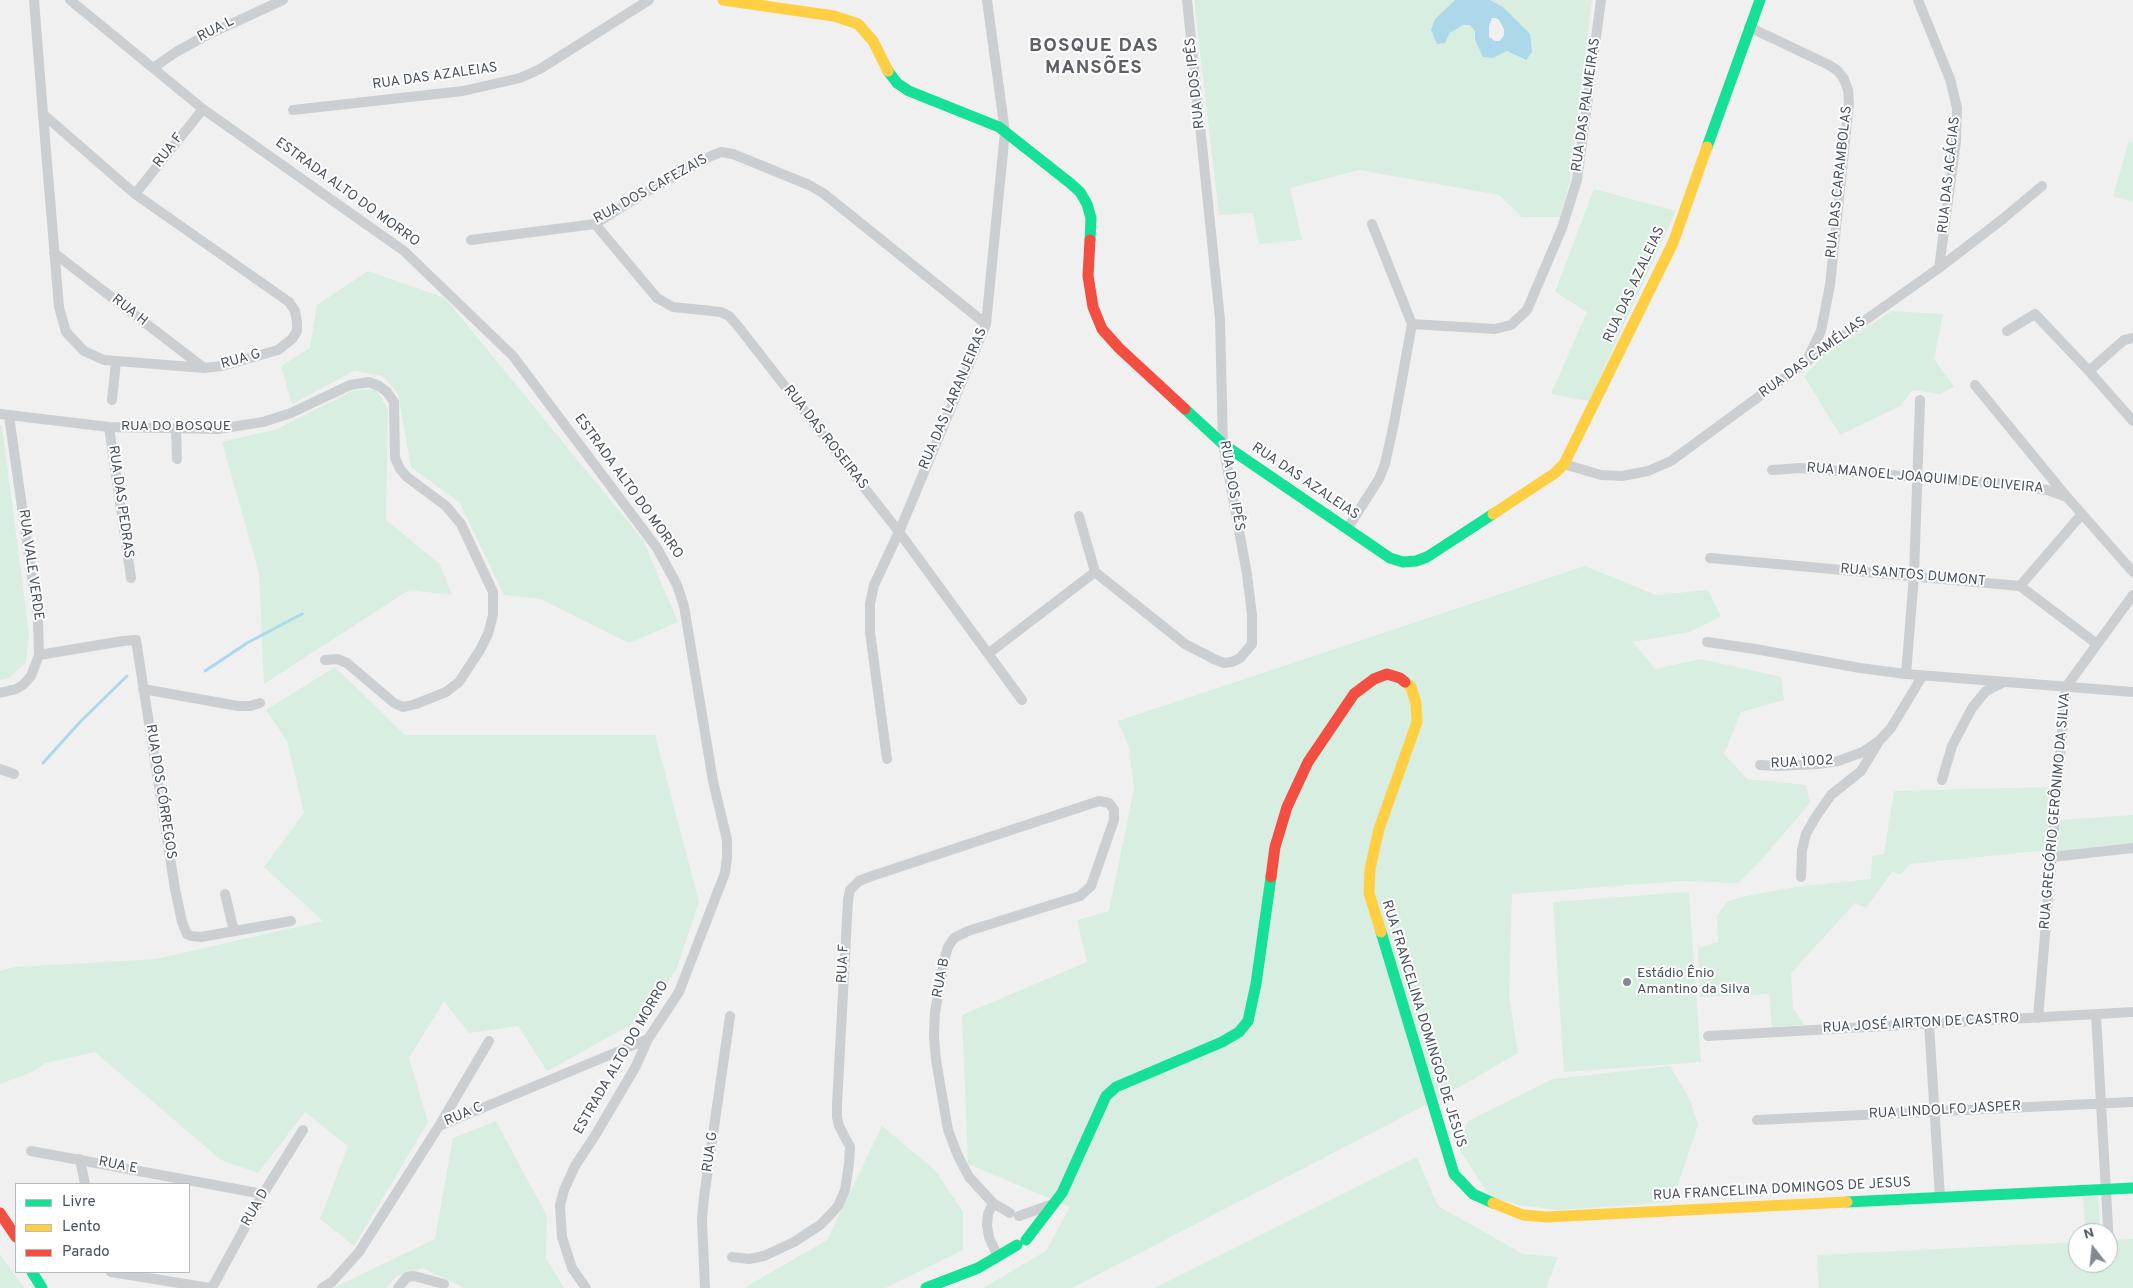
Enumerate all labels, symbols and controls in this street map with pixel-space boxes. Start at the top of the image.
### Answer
street label: RUA L [195,14,237,46]
district label: BOSQUE DAS MANSÕES [1028,36,1160,80]
street label: RUA DOS IPÊS [1183,36,1209,130]
street label: RUA DAS PALMEIRAS [1569,37,1605,173]
street label: RUA DAS AZALEIAS [371,60,499,94]
street label: RUA DAS CARAMBOLAS [1824,105,1856,259]
street label: RUA DAS ACÁCIAS [1935,116,1965,234]
street label: RUA F [150,130,188,172]
street label: ESTRADA ALTO DO MORRO [271,135,423,251]
street label: RUA DOS CAFEZAIS [591,152,711,228]
street label: RUA DAS AZALEIAS [1601,224,1669,346]
street label: RUA H [108,292,150,330]
street label: RUA DAS CAMÉLIAS [1756,314,1870,402]
street label: RUA DAS LARANJEIRAS [916,326,992,472]
street label: RUA G [219,346,263,374]
street label: RUA DAS ROSEIRAS [779,383,871,493]
street label: ESTRADA ALTO DO MORRO [570,411,686,563]
street label: RUA DO BOSQUE [121,419,231,435]
street label: RUA DOS IPÊS [1215,439,1247,533]
street label: RUA DAS AZALEIAS [1248,440,1362,524]
street label: RUA DAS PEDRAS [104,444,136,560]
street label: RUA MANOEL JOAQUIM DE OLIVEIRA [1806,460,2044,498]
street label: RUA VALE VERDE [14,508,46,622]
street label: RUA SANTOS DUMONT [1839,561,1987,591]
street label: RUA GREGÓRIO GERÔNIMO DA SILVA [2037,692,2075,930]
street label: RUA DOS CÓRREGOS [141,723,179,861]
street label: RUA 1002 [1770,753,1834,773]
street label: RUA FRANCELINA DOMINGOS DE JESUS [1377,898,1469,1150]
street label: RUA F [835,944,853,984]
street label: RUA B [930,957,954,999]
place label: Estádio Ênio Amantino da Silva [1637,966,1750,999]
marker: Estádio Ênio Amantino da Silva [1621,976,1633,988]
street label: ESTRADA ALTO DO MORRO [571,978,673,1138]
street label: RUA JOSÉ AIRTON DE CASTRO [1822,1010,2020,1038]
street label: RUA C [442,1099,486,1131]
street label: RUA LINDOLFO JASPER [1868,1099,2022,1123]
street label: RUA G [700,1131,722,1173]
street label: RUA E [97,1154,139,1178]
street label: RUA FRANCELINA DOMINGOS DE JESUS [1653,1175,1911,1205]
legend [15,1183,190,1273]
street label: RUA D [239,1186,273,1230]
text: Livre [62,1193,96,1212]
text: Lento [62,1218,101,1237]
north arrow [2068,1223,2118,1273]
text: N [2082,1225,2096,1244]
text: Parado [62,1243,110,1262]

